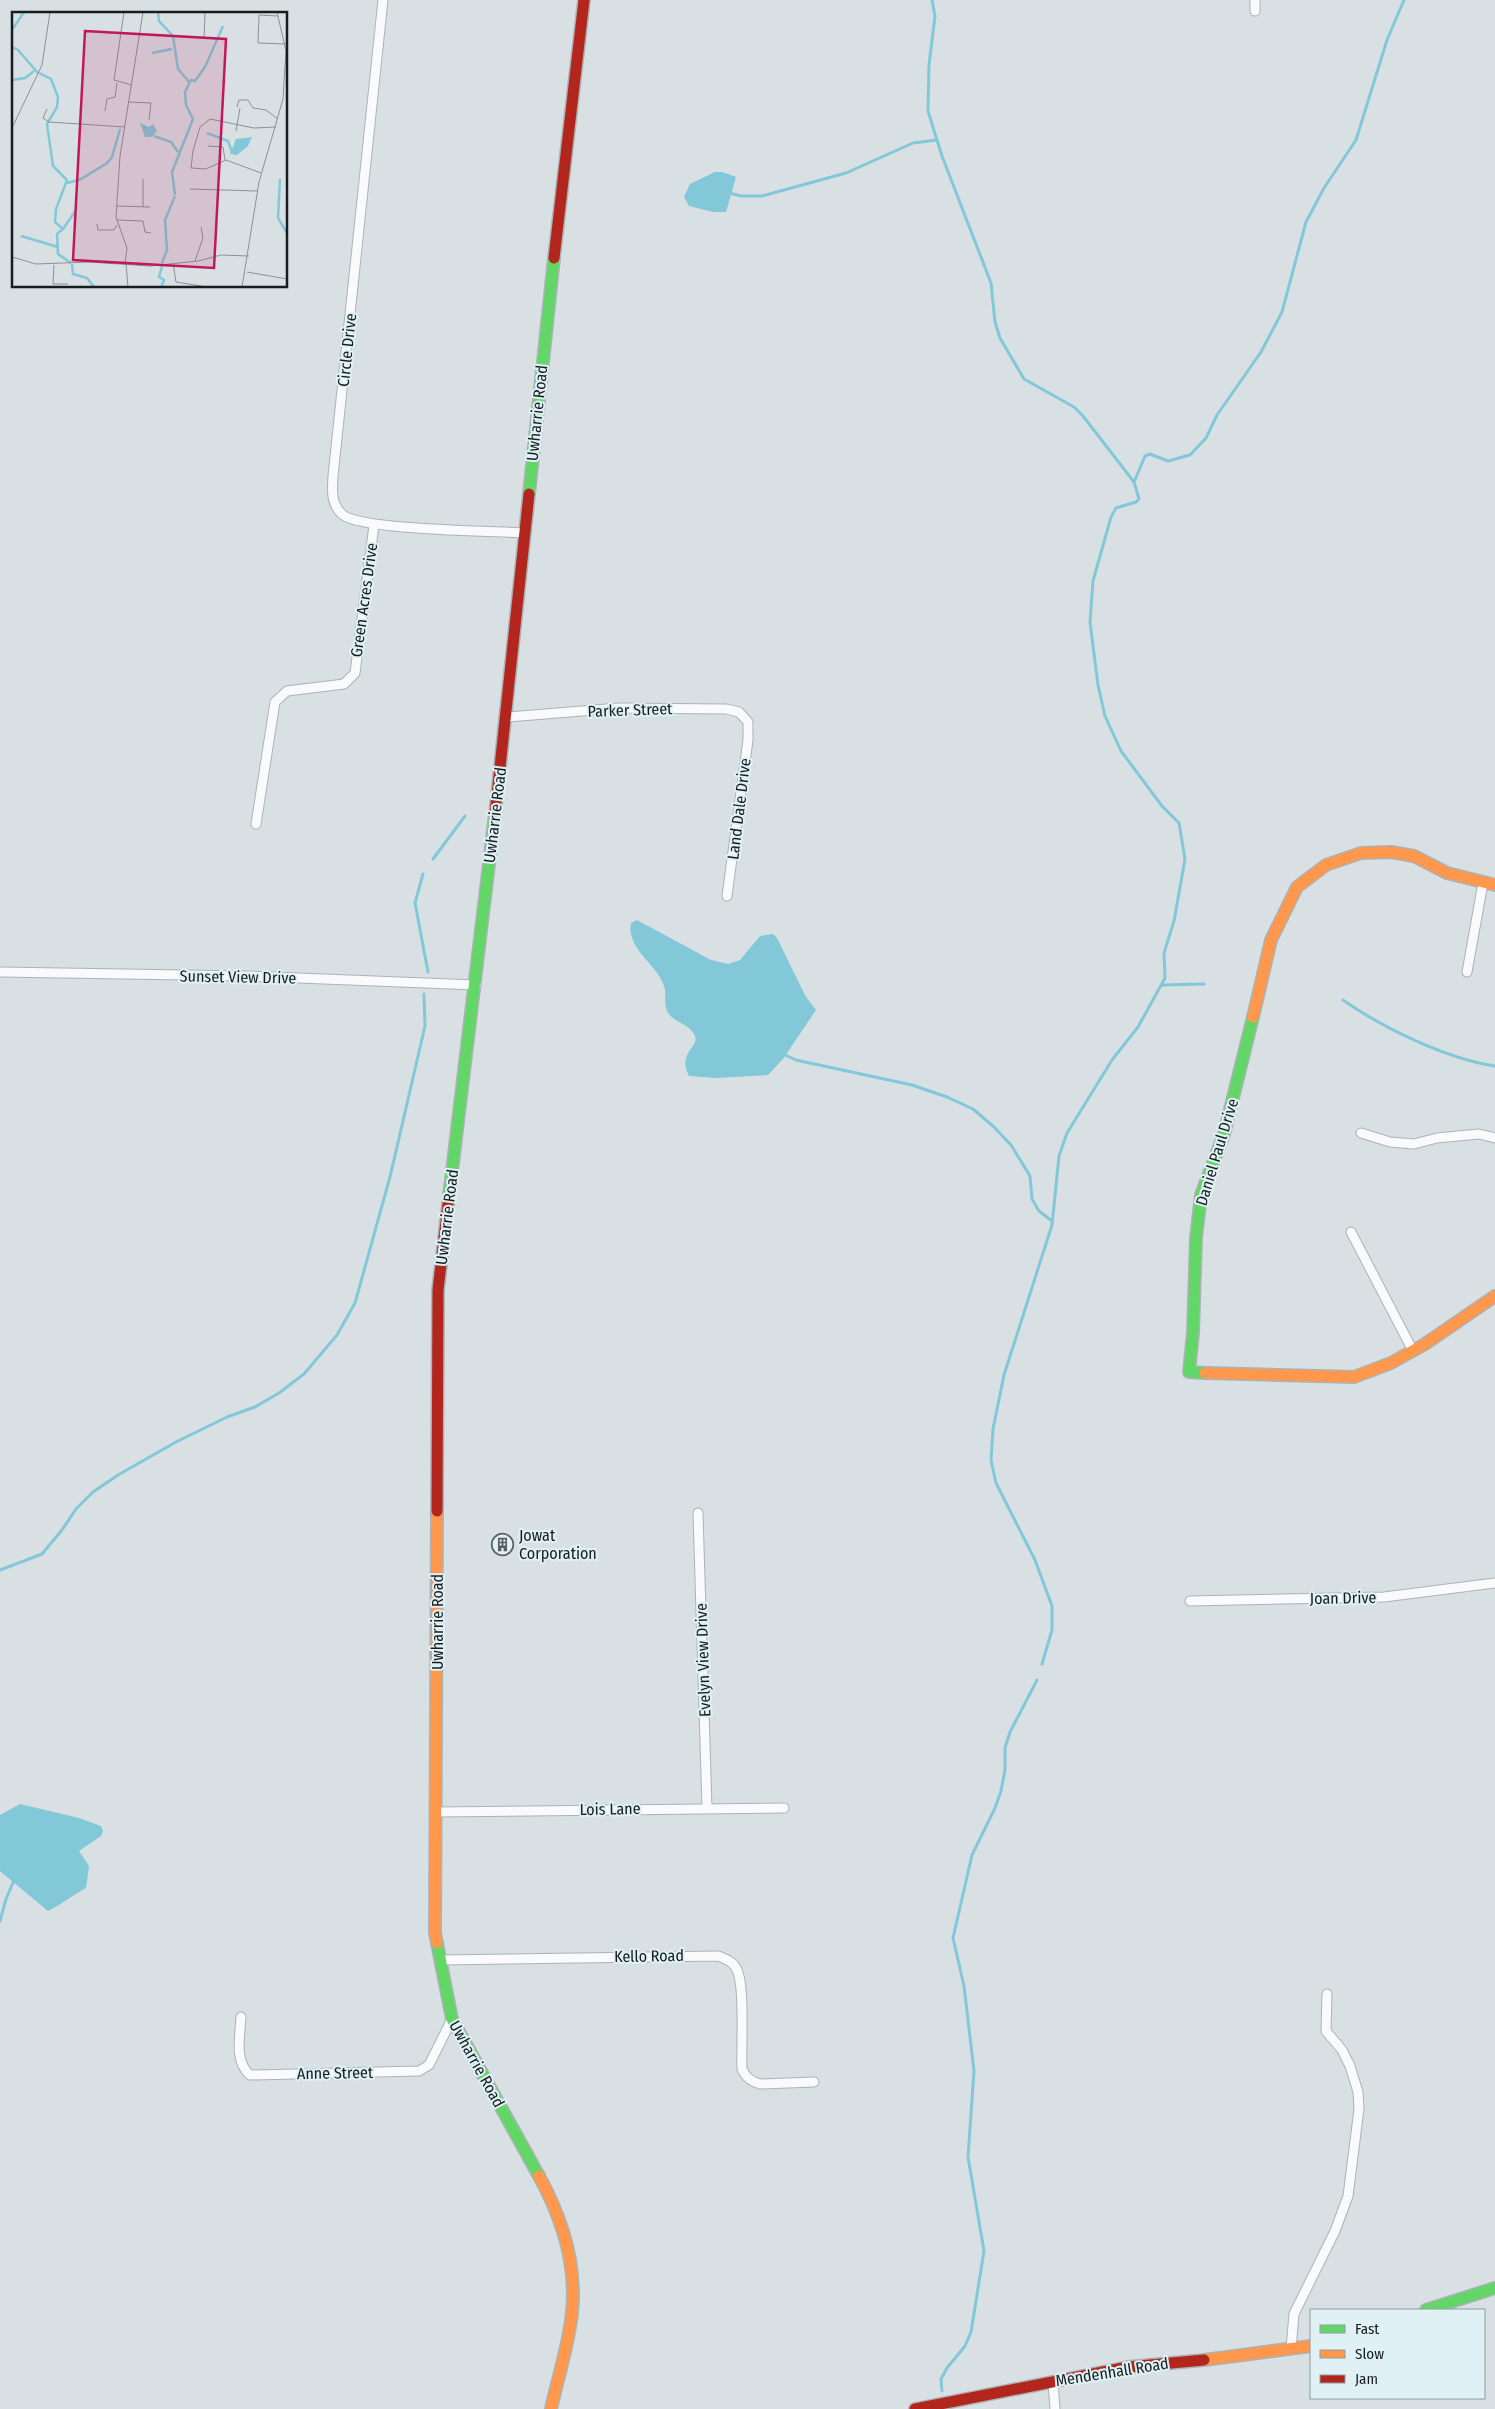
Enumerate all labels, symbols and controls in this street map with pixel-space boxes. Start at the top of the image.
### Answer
inset map [12,12,288,288]
street label: Circle Drive [334,312,360,388]
street label: Uwharrie Road [523,364,551,462]
street label: Green Acres Drive [347,542,381,658]
street label: Parker Street [587,699,673,721]
street label: Land Dale Drive [723,757,755,861]
street label: Uwharrie Road [480,766,510,864]
street label: Sunset View Drive [180,966,297,988]
street label: Daniel Paul Drive [1192,1096,1242,1208]
street label: Uwharrie Road [432,1168,462,1266]
place label: Jowat Corporation [519,1526,597,1563]
building icon: Jowat Corporation [491,1532,515,1556]
street label: Uwharrie Road [428,1574,447,1670]
street label: Joan Drive [1310,1588,1377,1608]
street label: Evelyn View Drive [692,1603,714,1717]
street label: Lois Lane [579,1799,641,1819]
street label: Kello Road [614,1946,684,1966]
street label: Uwharrie Road [445,2017,509,2111]
street label: Anne Street [297,2063,374,2083]
legend [1310,2309,1485,2399]
text: Fast [1355,2320,1379,2338]
text: Slow [1355,2345,1384,2363]
street label: Mendenhall Road [1054,2354,1170,2390]
text: Jam [1355,2370,1378,2388]

